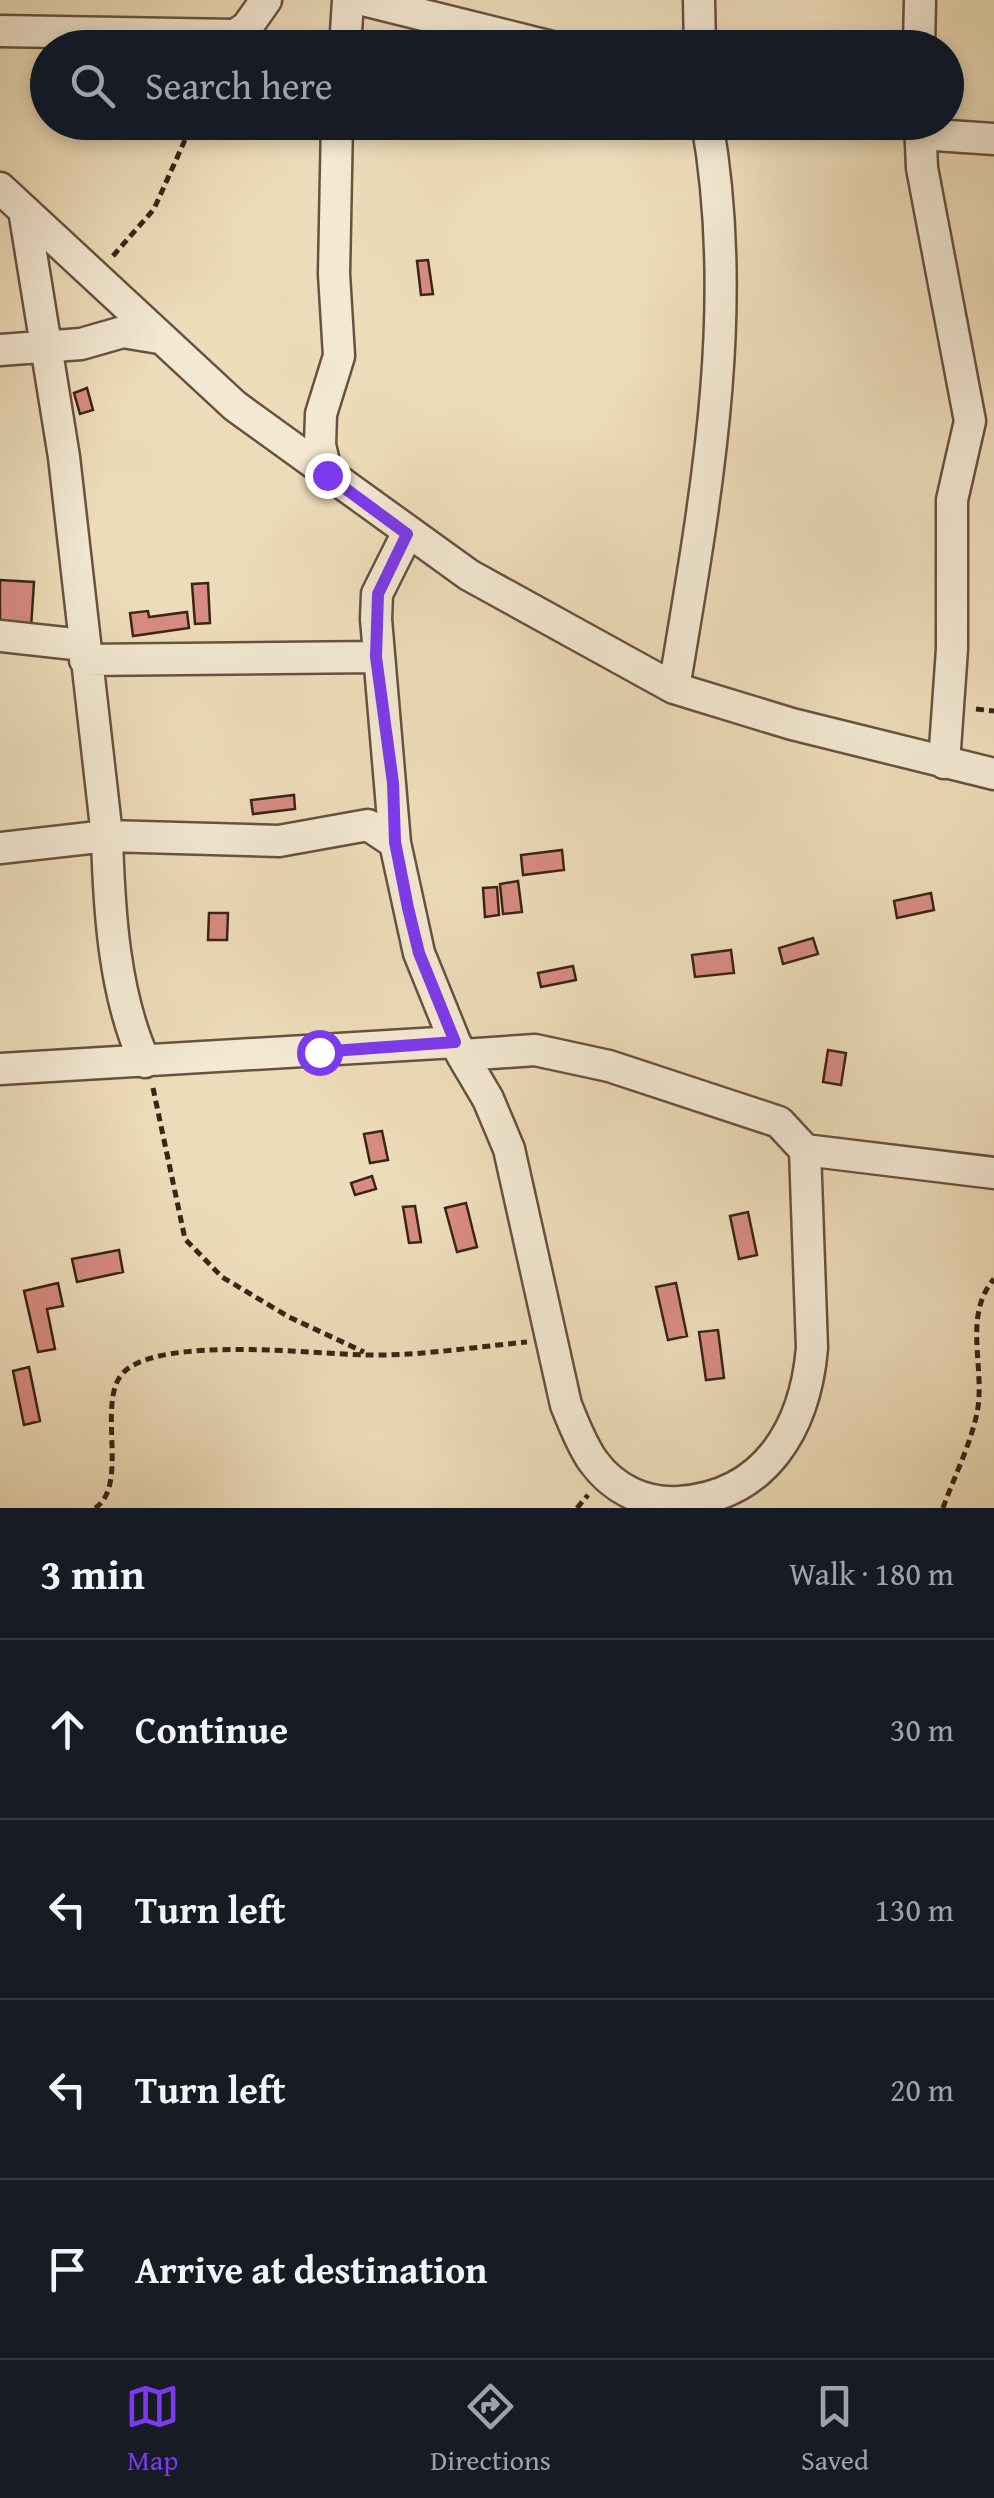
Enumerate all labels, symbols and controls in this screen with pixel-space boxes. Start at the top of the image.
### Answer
search box [30,30,964,140]
text: Search here [145,57,333,113]
icon: search [65,58,120,113]
route end [305,453,351,499]
route start [297,1030,343,1076]
text: 3 min [40,1543,145,1604]
text: Walk · 180 m [789,1550,954,1597]
text: Continue [135,1701,288,1757]
icon: ahead [40,1702,95,1757]
text: 30 m [890,1706,954,1753]
text: Turn left [135,1881,286,1937]
icon: left [40,1882,95,1937]
text: 130 m [875,1886,954,1933]
text: Turn left [135,2061,286,2117]
icon: left [40,2062,95,2117]
text: 20 m [890,2066,954,2113]
text: Arrive at destination [135,2241,488,2297]
icon: arrive [40,2242,95,2297]
tab: Map [125,2379,180,2480]
tab: Directions [430,2379,551,2480]
tab: Saved [801,2379,869,2480]

